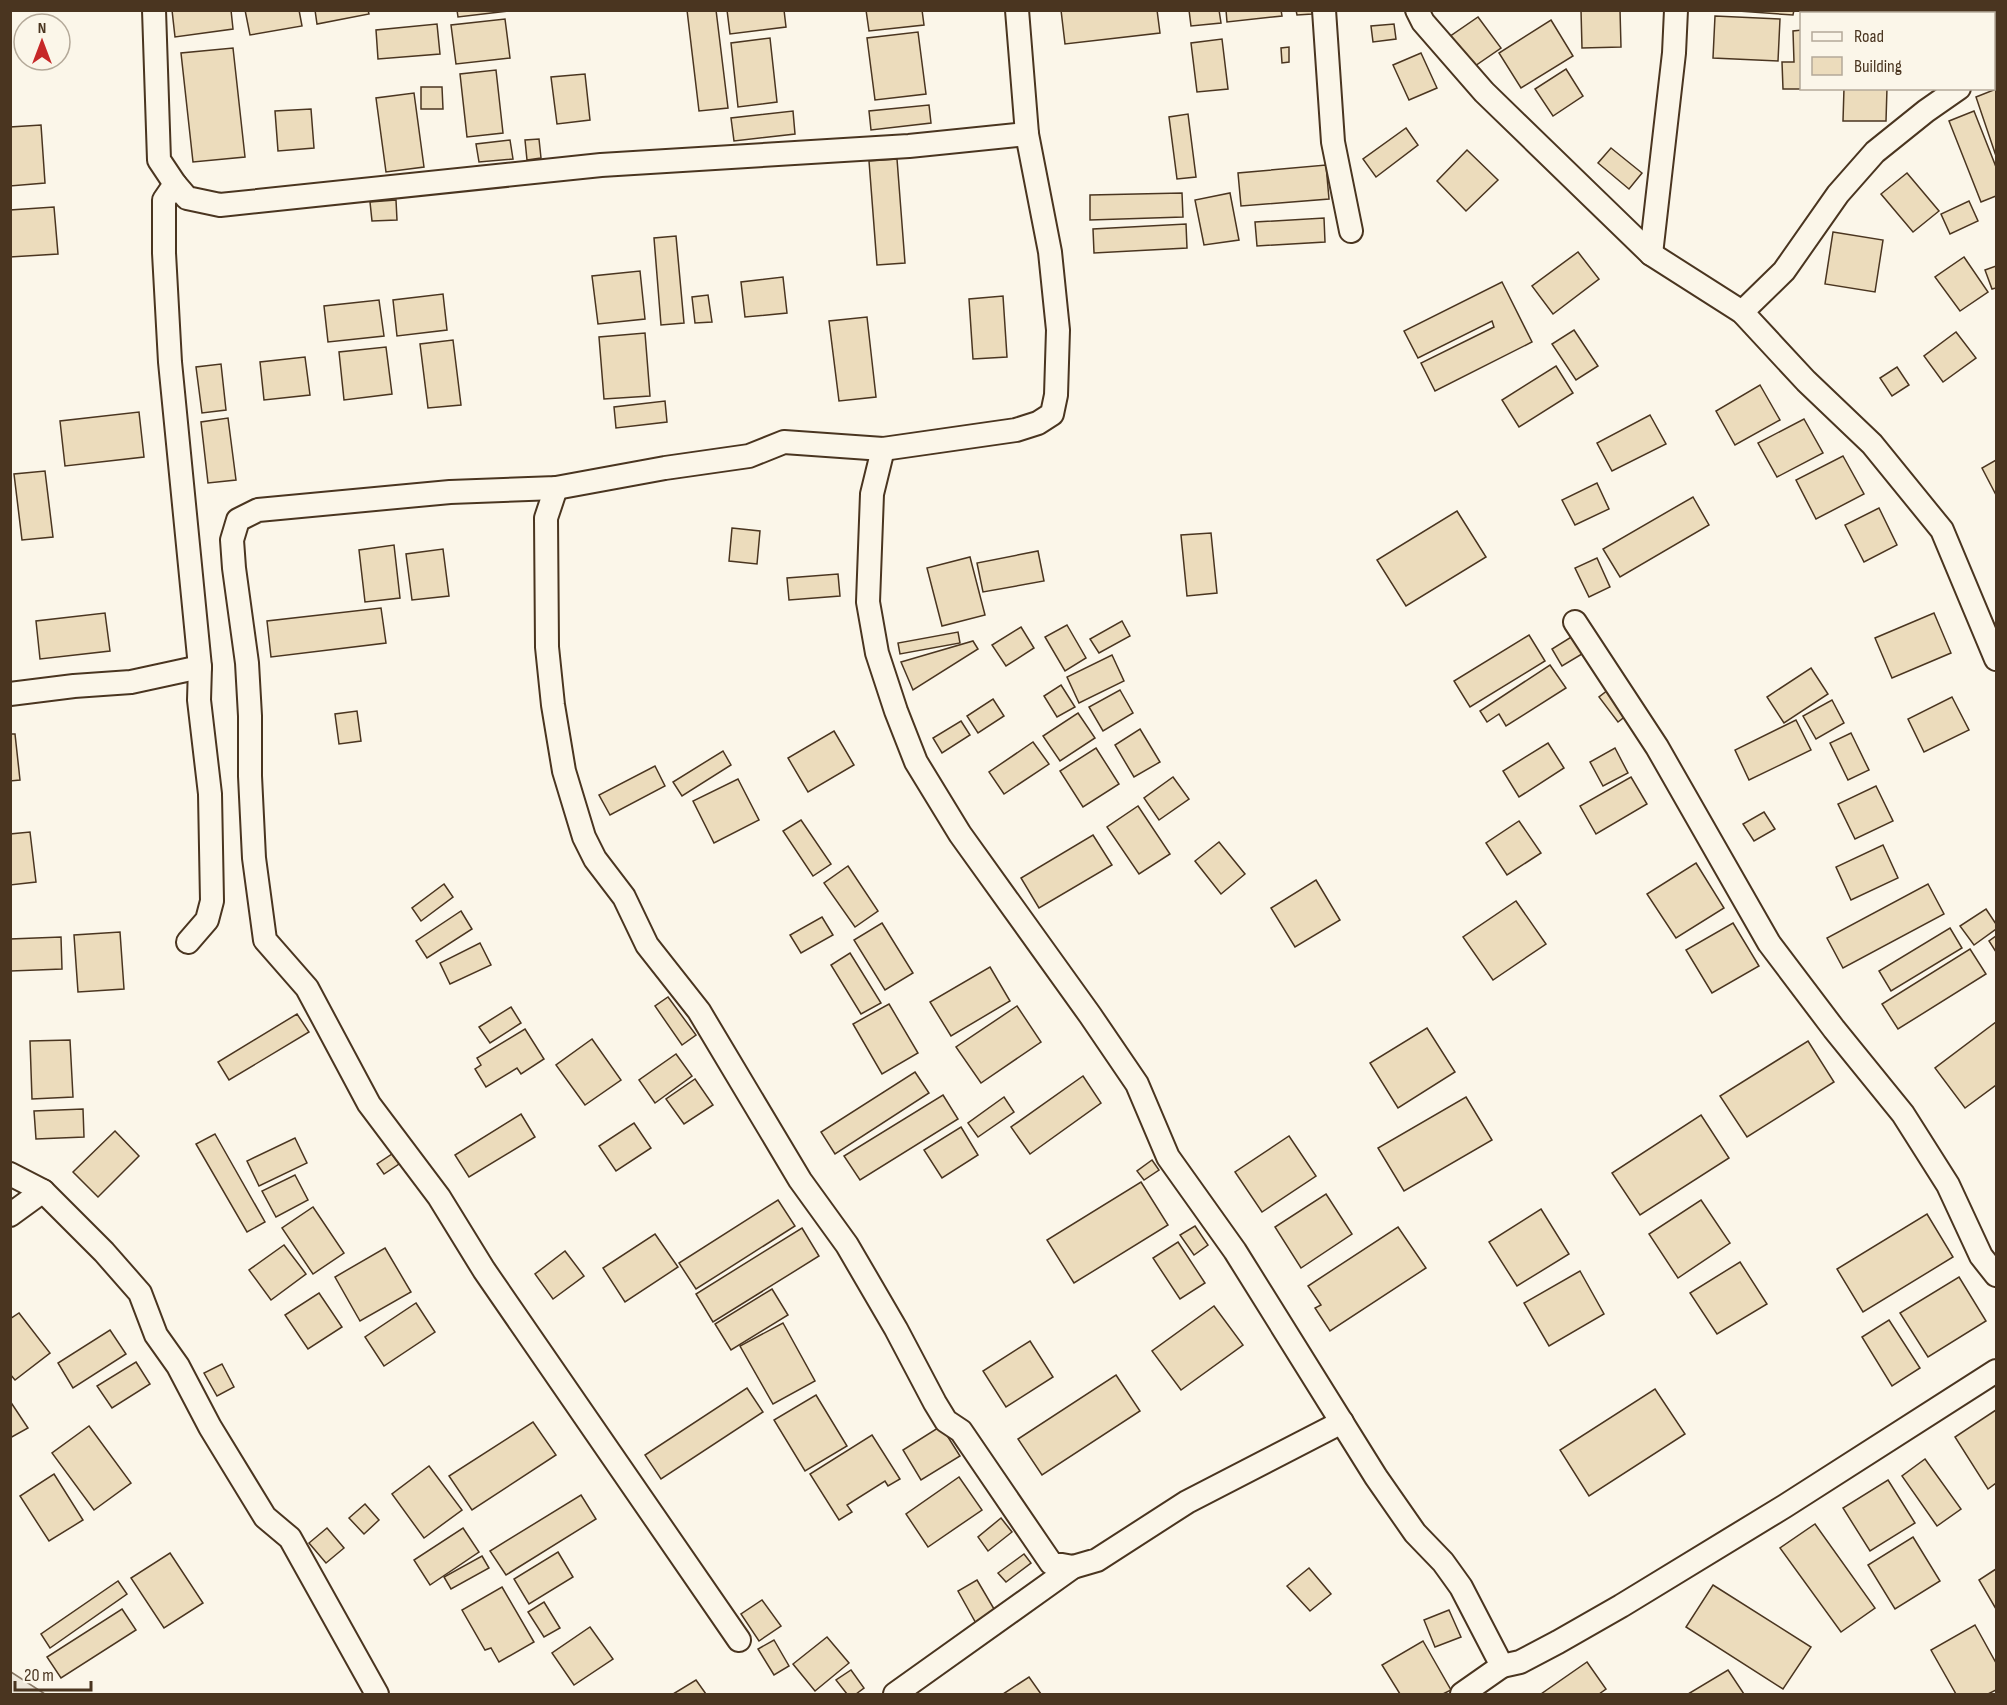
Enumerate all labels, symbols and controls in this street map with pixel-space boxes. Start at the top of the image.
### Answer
north arrow [12,12,72,72]
legend [1800,12,1995,90]
text: N [38,19,46,38]
text: Road [1854,26,1884,47]
text: Building [1854,56,1902,77]
scale bar [15,1654,92,1692]
text: 20 m [24,1665,54,1686]

